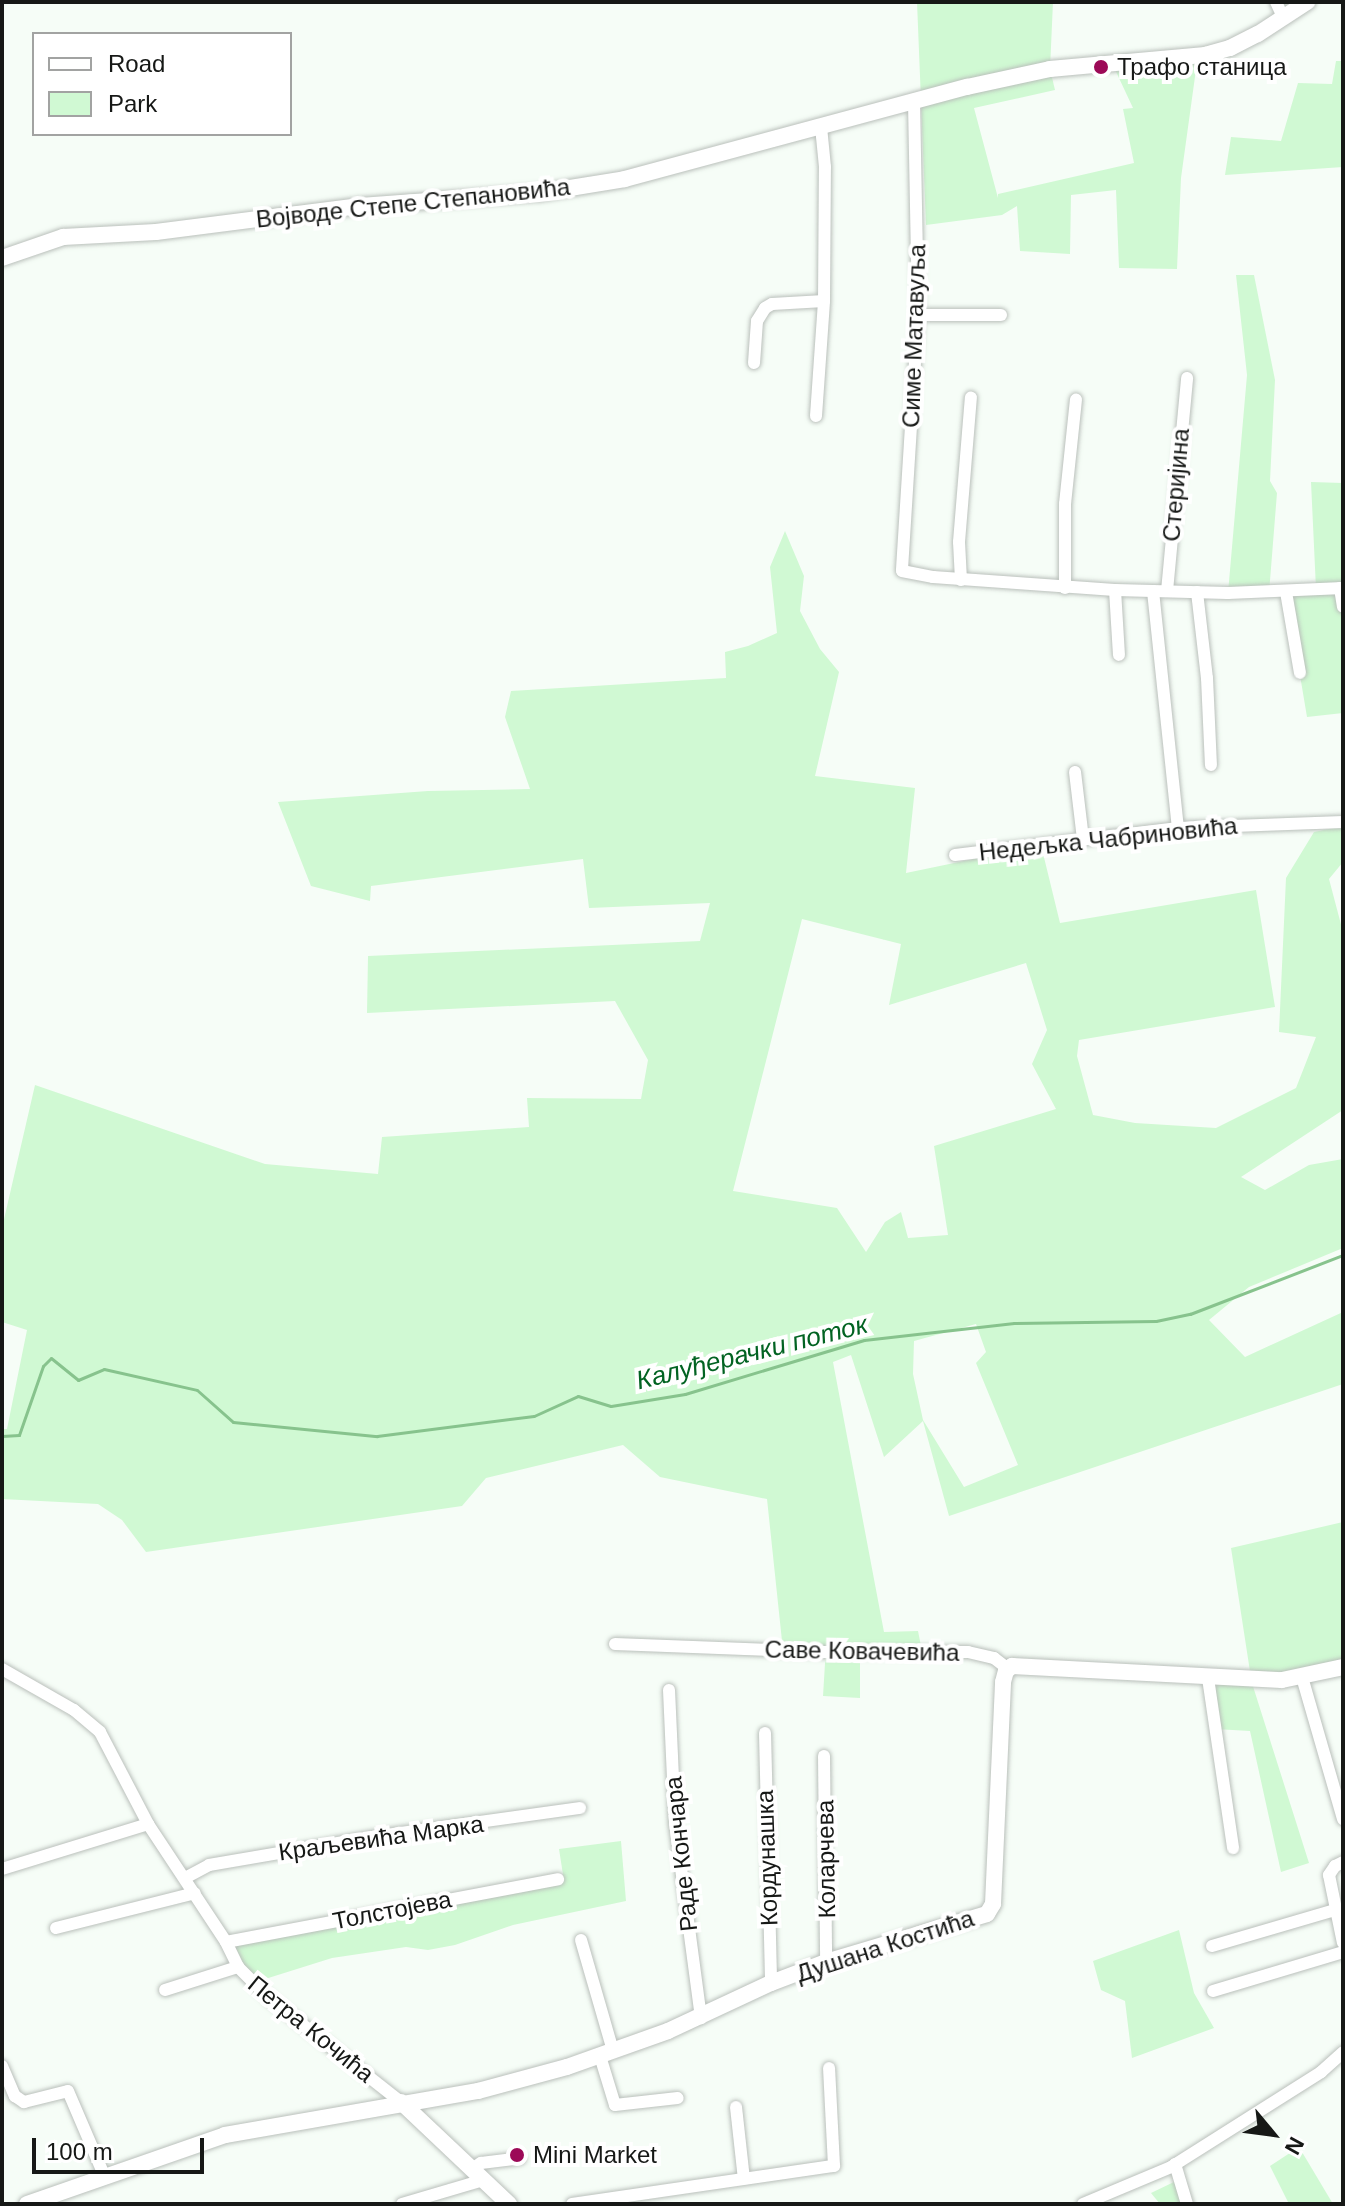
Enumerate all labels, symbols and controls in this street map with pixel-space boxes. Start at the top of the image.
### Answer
legend [32,32,292,136]
text: Road [108,50,165,77]
place label: Трафо станица [1117,53,1287,81]
marker: Трафо станица [1092,58,1110,76]
text: Park [108,90,157,117]
street label: Војводе Степе Степановића [255,172,571,234]
street label: Симе Матавуља [896,244,932,428]
street label: Стеријина [1157,427,1195,543]
street label: Недељка Чабриновића [977,811,1239,867]
water label: Калуђерачки поток [633,1309,871,1397]
street label: Саве Ковачевића [764,1635,960,1667]
street label: Раде Кончара [659,1775,703,1933]
street label: Кордунашка [750,1789,784,1927]
street label: Коларчева [811,1799,841,1919]
street label: Краљевића Марка [277,1809,485,1867]
street label: Толстојева [330,1884,454,1936]
street label: Душана Костића [793,1904,977,1988]
street label: Петра Кочића [242,1969,380,2089]
north arrow [1233,2094,1313,2174]
scale bar [36,2122,208,2172]
text: N [1280,2133,1309,2159]
text: 100 m [46,2138,113,2165]
place label: Mini Market [533,2141,657,2169]
marker: Mini Market [508,2146,526,2164]

